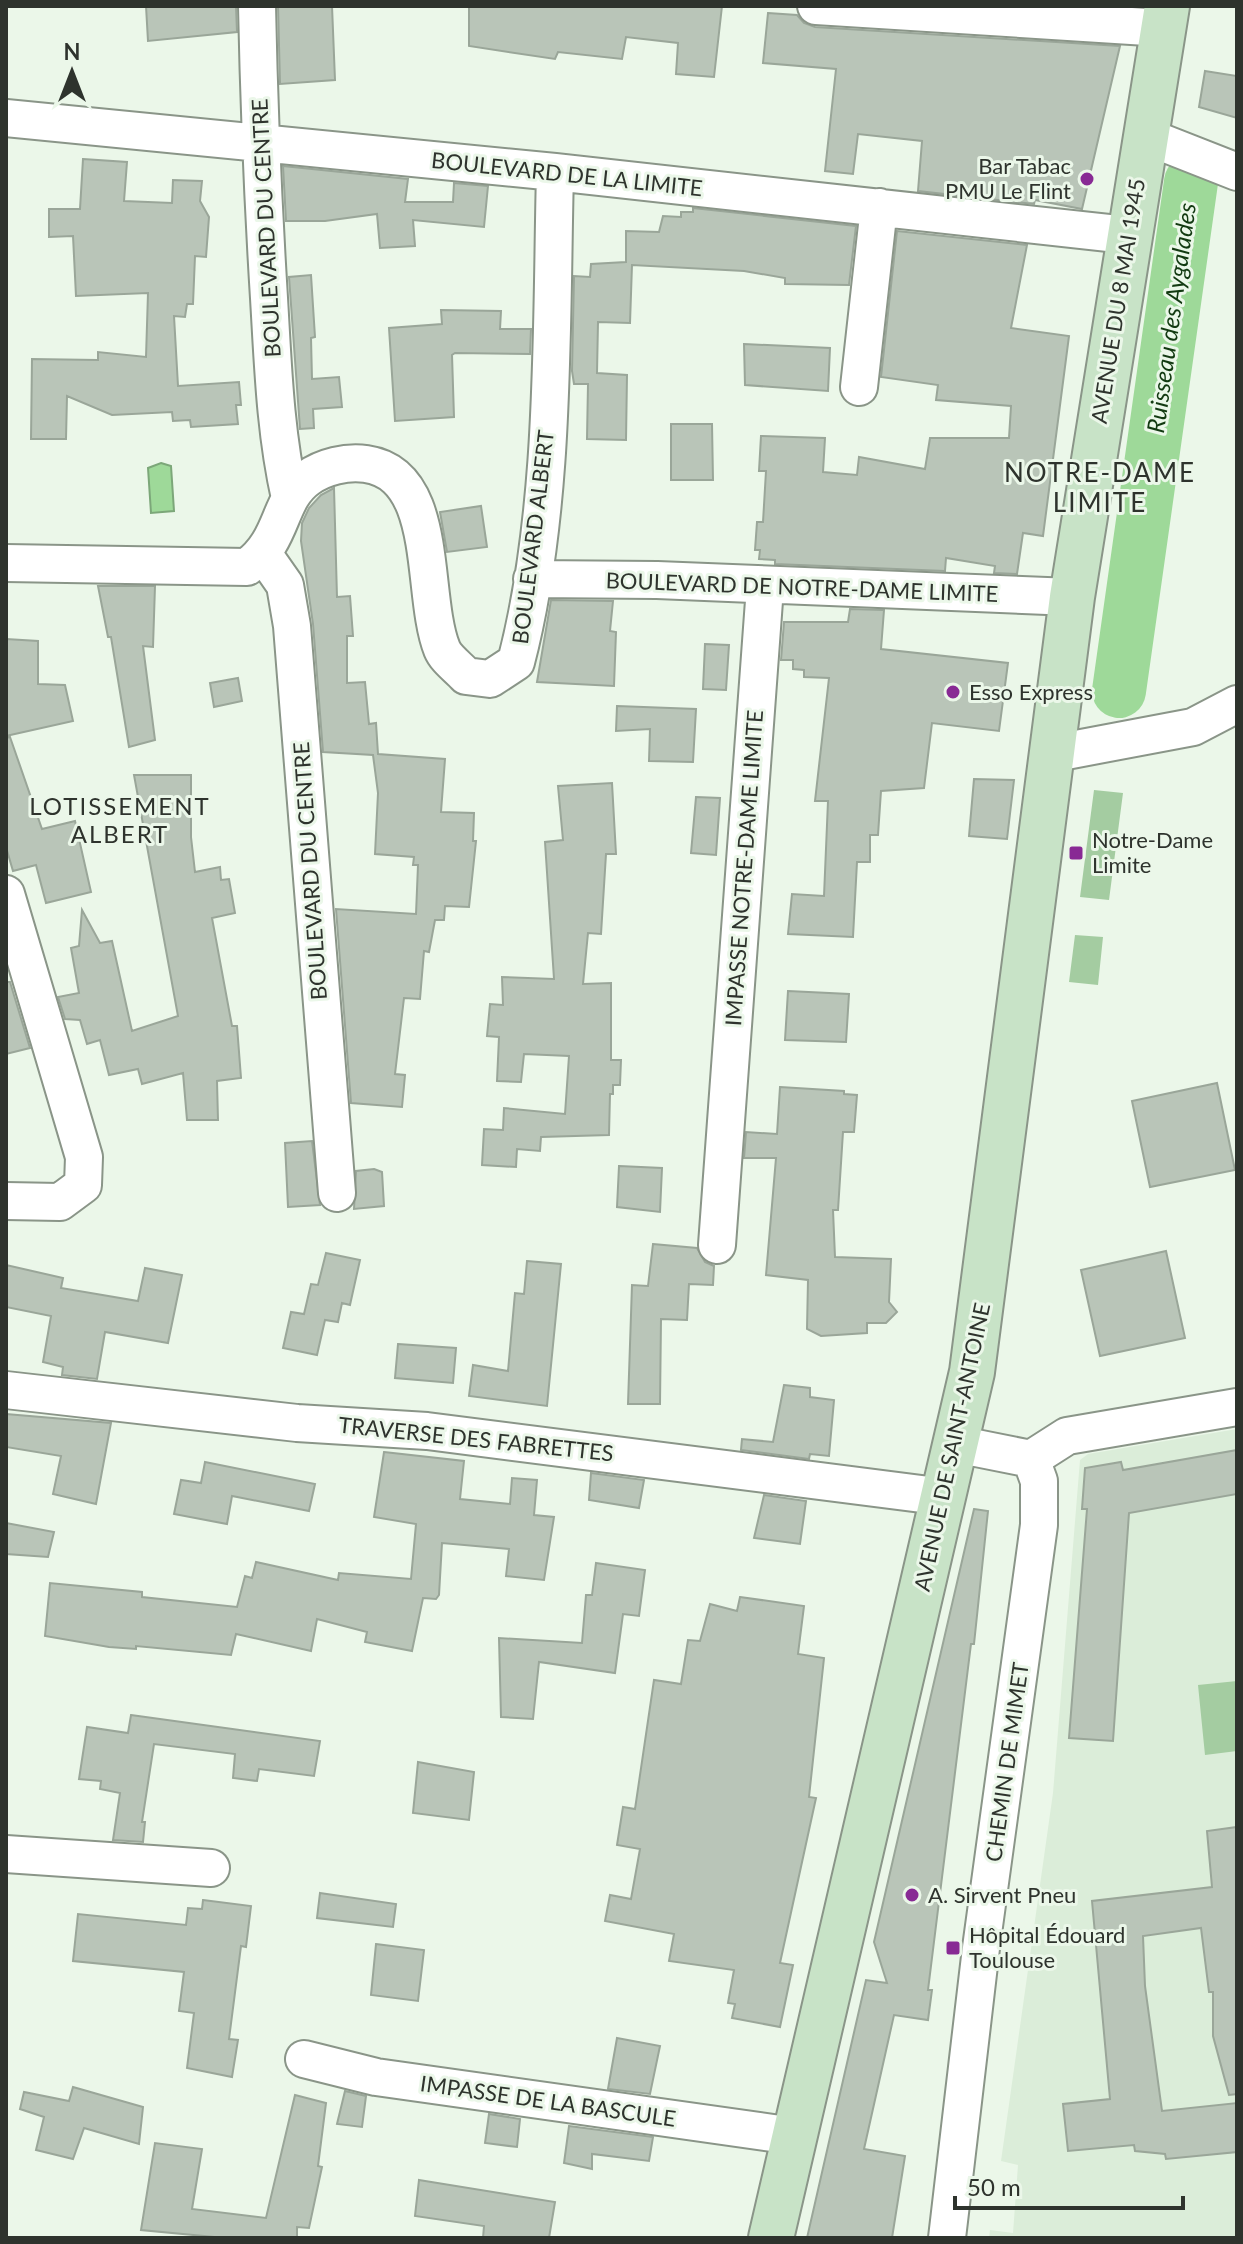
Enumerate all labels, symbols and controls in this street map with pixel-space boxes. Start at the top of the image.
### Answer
north arrow [32,32,112,112]
text: N [64,38,80,65]
street label: BOULEVARD DU CENTRE [245,98,286,358]
street label: BOULEVARD DE LA LIMITE [430,146,704,201]
place label: Bar Tabac PMU Le Flint [945,152,1071,204]
marker: Bar Tabac PMU Le Flint [1078,170,1096,188]
street label: AVENUE DU 8 MAI 1945 [1085,176,1150,425]
water label: Ruisseau des Aygalades [1140,200,1201,435]
street label: BOULEVARD ALBERT [506,428,559,645]
district label: NOTRE-DAME LIMITE [1004,456,1196,518]
street label: BOULEVARD DE NOTRE-DAME LIMITE [605,566,999,607]
place label: Esso Express [969,678,1093,705]
marker: Esso Express [944,683,962,701]
street label: IMPASSE NOTRE-DAME LIMITE [719,709,768,1027]
street label: BOULEVARD DU CENTRE [287,741,332,1001]
district label: LOTISSEMENT ALBERT [29,791,211,848]
place label: Notre-Dame Limite [1092,826,1213,878]
marker: Notre-Dame Limite [1067,844,1085,862]
street label: AVENUE DE SAINT-ANTOINE [908,1300,995,1594]
street label: TRAVERSE DES FABRETTES [337,1411,615,1466]
street label: CHEMIN DE MIMET [979,1661,1034,1863]
place label: A. Sirvent Pneu [928,1881,1076,1908]
marker: A. Sirvent Pneu [903,1886,921,1904]
place label: Hôpital Édouard Toulouse [969,1921,1125,1973]
marker: Hôpital Édouard Toulouse [944,1939,962,1957]
street label: IMPASSE DE LA BASCULE [419,2069,678,2132]
scale bar [955,2160,1183,2210]
text: 50 m [967,2172,1021,2201]

